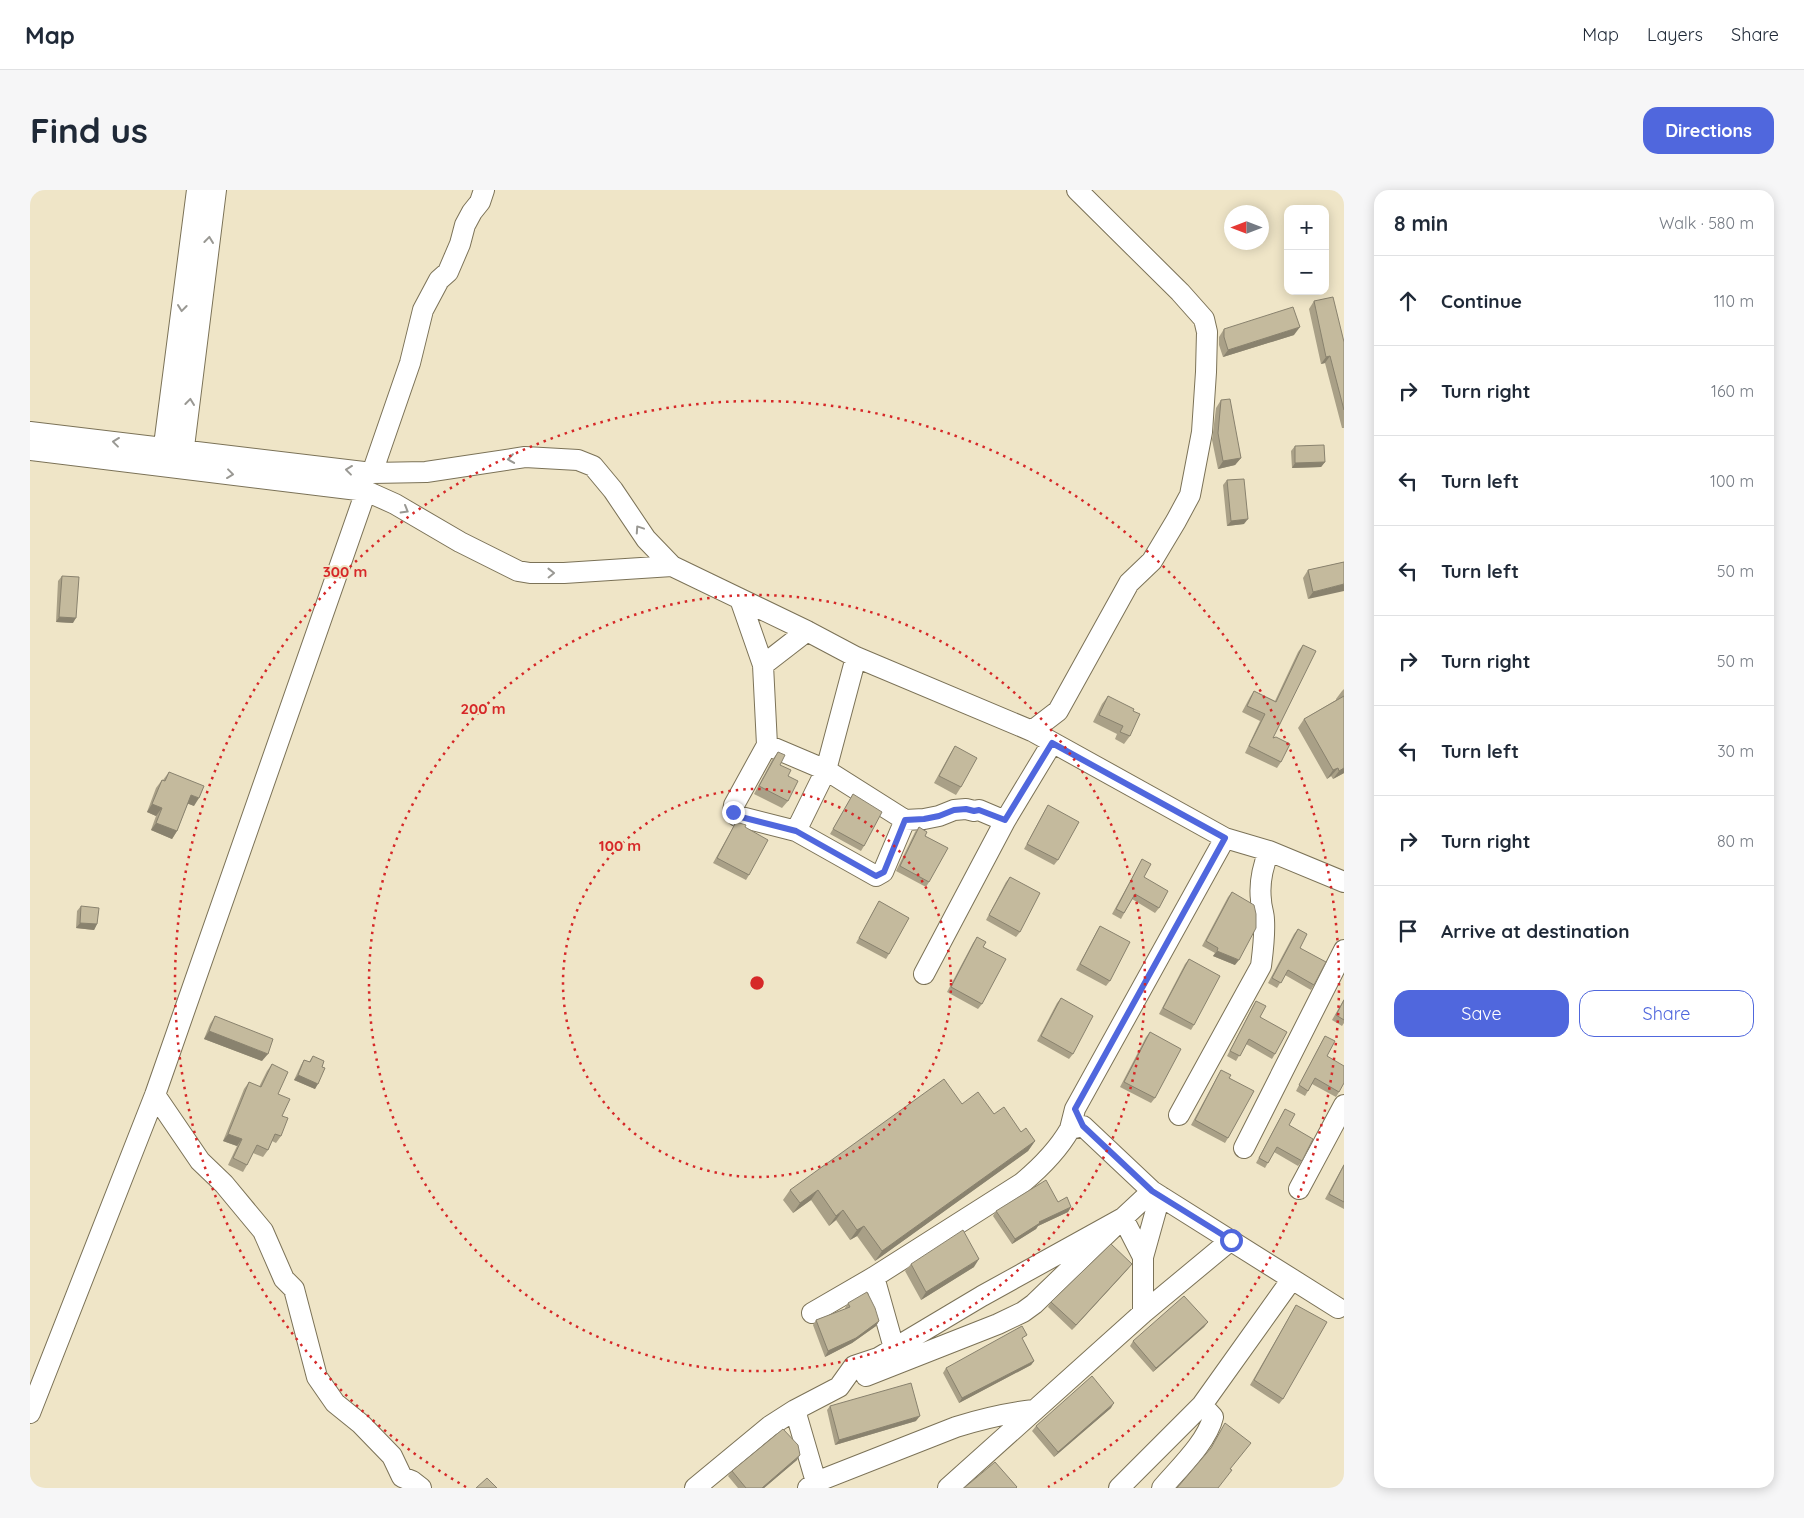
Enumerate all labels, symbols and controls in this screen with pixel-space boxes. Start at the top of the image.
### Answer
text: Map [25,20,75,50]
text: Map [1582,23,1619,46]
text: Layers [1647,23,1703,46]
text: Share [1731,23,1779,46]
button: Directions [1643,107,1774,154]
text: Find us [30,108,148,152]
north arrow [1224,205,1269,250]
map controls [1284,205,1329,295]
button: + [1284,205,1329,250]
text: 8 min [1394,210,1448,236]
text: Walk · 580 m [1659,213,1754,233]
one-way arrow [203,236,214,244]
button: − [1284,250,1329,295]
icon: ahead [1394,287,1422,315]
text: Continue [1441,289,1522,313]
text: 110 m [1714,291,1754,311]
one-way arrow [177,304,188,312]
icon: right [1394,377,1422,405]
text: Turn right [1441,379,1530,403]
text: 160 m [1711,381,1754,401]
one-way arrow [184,397,195,405]
one-way arrow [112,437,120,448]
one-way arrow [506,454,515,464]
one-way arrow [345,465,353,476]
icon: left [1394,467,1422,495]
one-way arrow [227,468,235,479]
text: Turn left [1441,469,1519,493]
text: 100 m [1710,471,1754,491]
one-way arrow [399,503,408,513]
one-way arrow [636,526,645,535]
icon: left [1394,557,1422,585]
text: Turn left [1441,559,1519,583]
text: 50 m [1717,561,1754,581]
text: 300 m [323,562,367,581]
one-way arrow [548,568,556,578]
icon: right [1394,647,1422,675]
text: Turn right [1441,649,1530,673]
text: 50 m [1717,651,1754,671]
text: 200 m [461,699,506,718]
icon: left [1394,737,1422,765]
text: Turn left [1441,739,1519,763]
text: 30 m [1717,741,1754,761]
route end [722,801,745,824]
icon: right [1394,827,1422,855]
text: Turn right [1441,829,1530,853]
text: 80 m [1717,831,1754,851]
text: 100 m [599,836,641,855]
icon: arrive [1394,917,1422,945]
text: Arrive at destination [1441,919,1630,943]
centre of rings [748,974,766,992]
button: Save [1394,990,1569,1037]
button: Share [1579,990,1754,1037]
route start [1220,1229,1243,1252]

